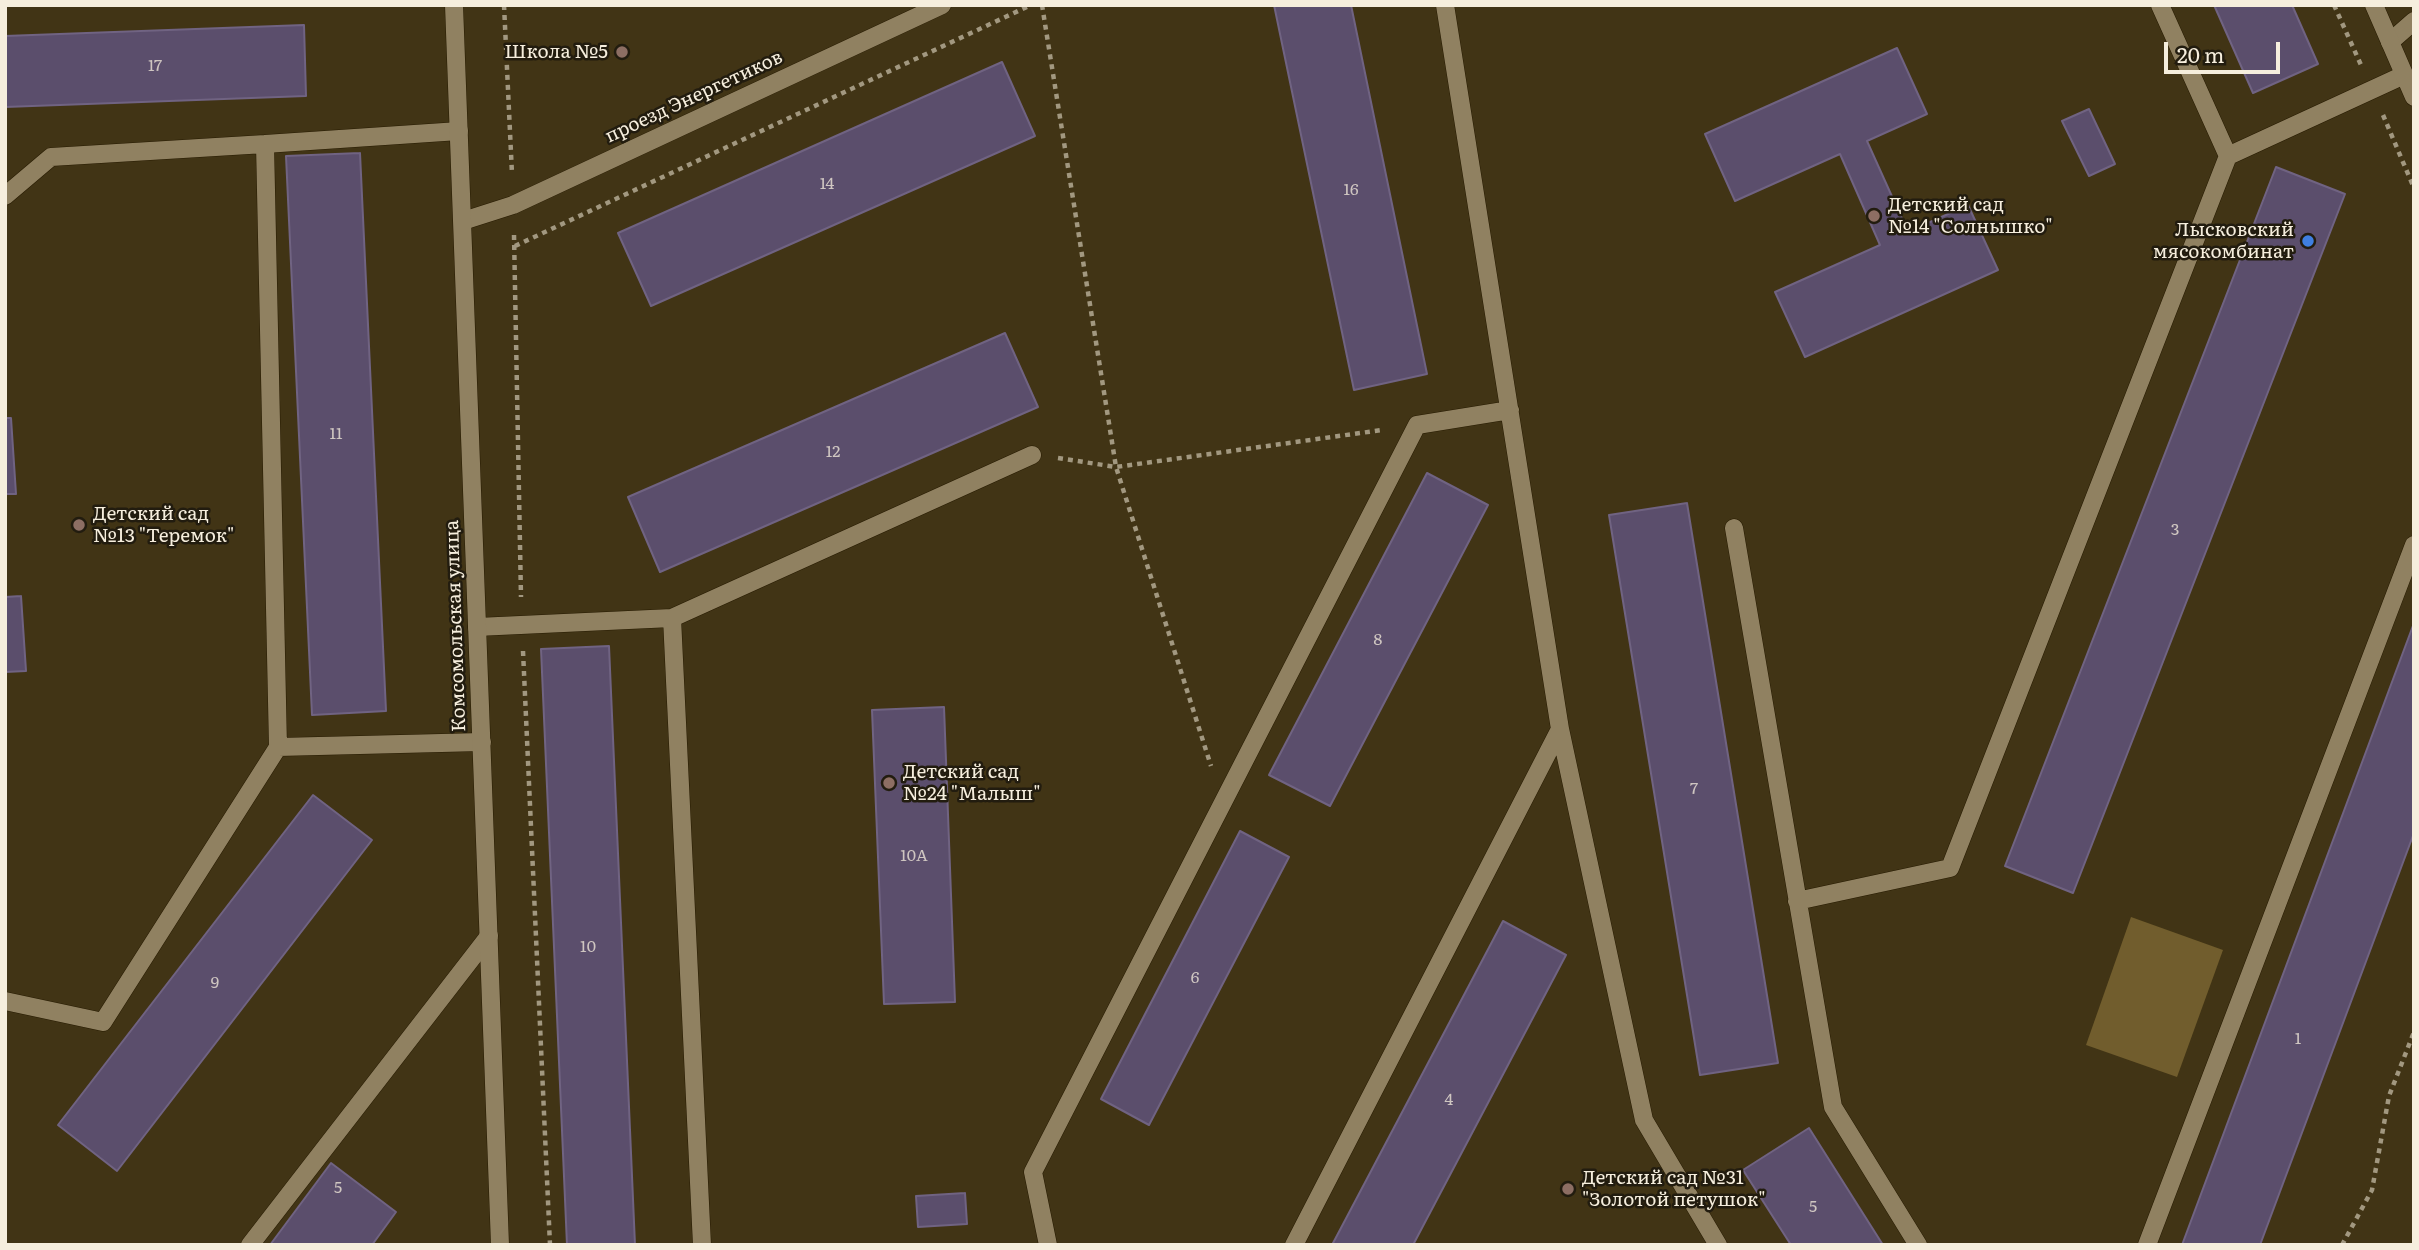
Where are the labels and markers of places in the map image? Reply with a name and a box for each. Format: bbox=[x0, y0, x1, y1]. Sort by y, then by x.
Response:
place label: Школа №5 bbox=[504, 41, 608, 63]
marker: Школа №5 bbox=[614, 44, 630, 60]
place label: Детский сад №14 "Солнышко" bbox=[1888, 194, 2053, 238]
marker: Детский сад №14 "Солнышко" bbox=[1866, 208, 1882, 224]
place label: Лысковский мясокомбинат bbox=[2153, 219, 2294, 263]
marker: Лысковский мясокомбинат bbox=[2300, 233, 2316, 249]
place label: Детский сад №13 "Теремок" bbox=[93, 503, 234, 547]
marker: Детский сад №13 "Теремок" bbox=[71, 517, 87, 533]
place label: Детский сад №24 "Малыш" bbox=[903, 761, 1041, 805]
marker: Детский сад №24 "Малыш" bbox=[881, 775, 897, 791]
place label: Детский сад №31 "Золотой петушок" bbox=[1582, 1167, 1766, 1211]
marker: Детский сад №31 "Золотой петушок" bbox=[1560, 1181, 1576, 1197]

